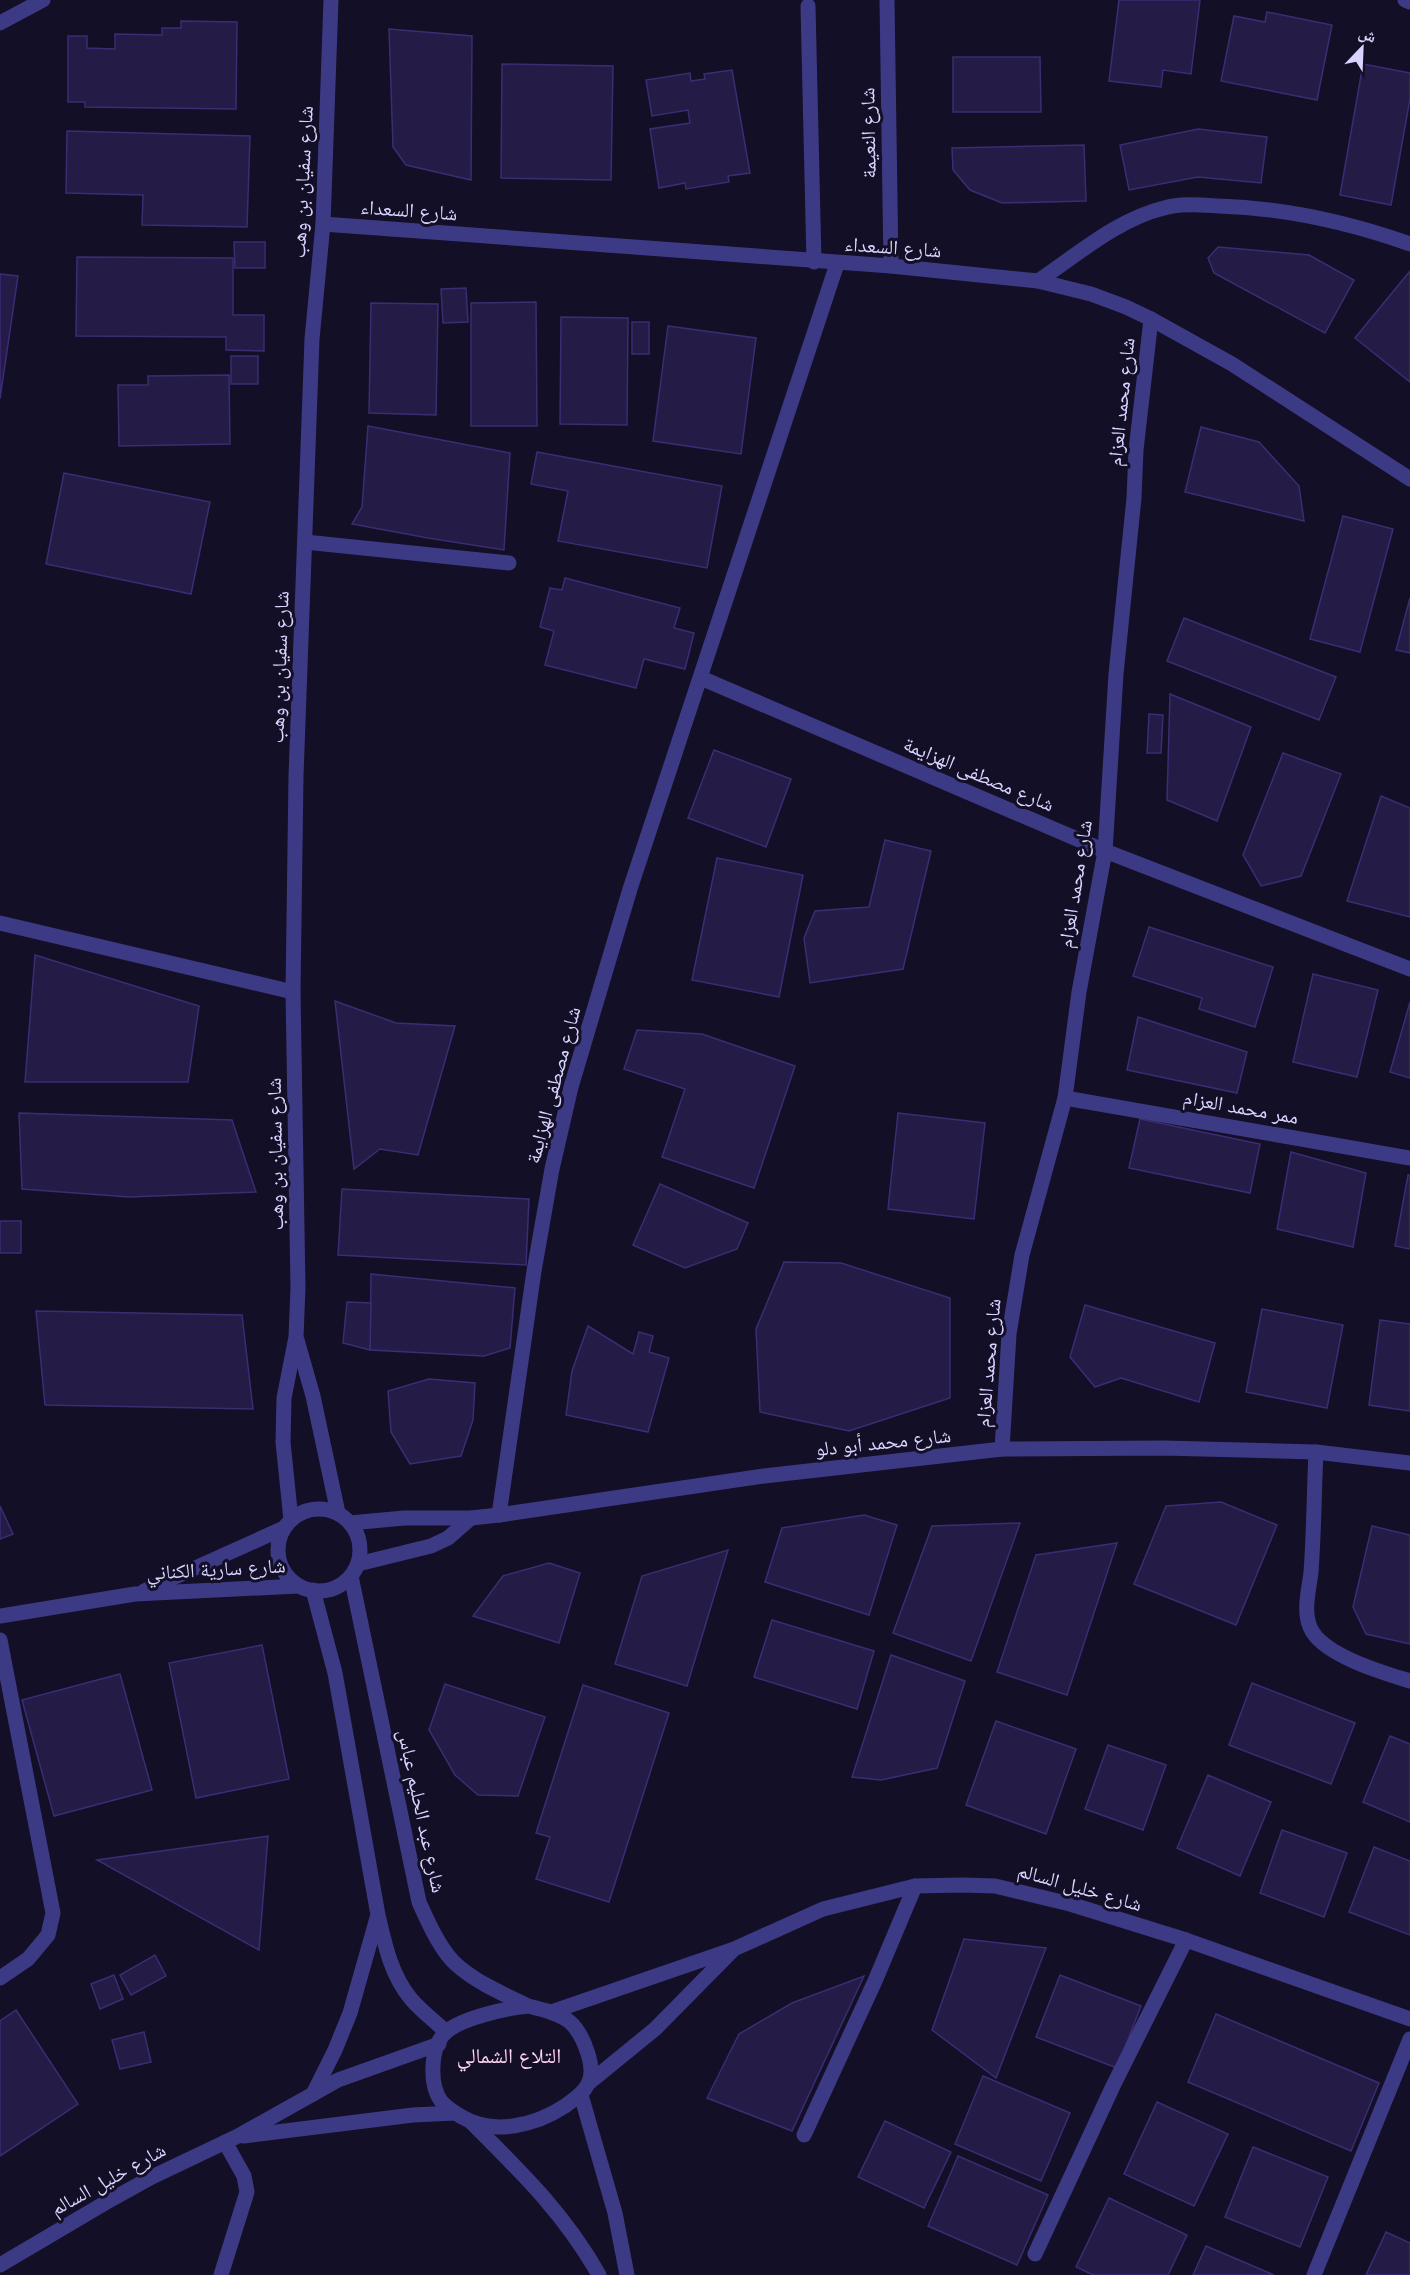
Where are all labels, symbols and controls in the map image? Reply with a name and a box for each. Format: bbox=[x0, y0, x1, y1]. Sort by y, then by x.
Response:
north arrow bbox=[1332, 18, 1392, 78]
text: ش bbox=[1356, 24, 1379, 47]
street label: شارع النعيمة bbox=[856, 87, 882, 179]
street label: شارع سفيان بن وهب bbox=[287, 105, 319, 259]
street label: شارع السعداء bbox=[360, 196, 458, 226]
street label: شارع السعداء bbox=[844, 233, 942, 263]
street label: شارع محمد العزام bbox=[1103, 337, 1142, 468]
street label: شارع سفيان بن وهب bbox=[265, 590, 295, 744]
street label: شارع مصطفى الهزايمة bbox=[900, 732, 1058, 818]
street label: شارع محمد العزام bbox=[1054, 818, 1099, 950]
street label: شارع مصطفى الهزايمة bbox=[521, 1004, 586, 1166]
street label: شارع سفيان بن وهب bbox=[263, 1077, 289, 1231]
street label: ممر محمد العزام bbox=[1181, 1086, 1300, 1131]
street label: شارع محمد العزام bbox=[971, 1298, 1008, 1429]
street label: شارع محمد أبو دلو bbox=[814, 1423, 952, 1462]
street label: شارع سارية الكناني bbox=[146, 1554, 286, 1589]
street label: شارع عبد الحليم عباس bbox=[391, 1727, 450, 1895]
street label: شارع خليل السالم bbox=[1015, 1859, 1145, 1918]
district label: التلاع الشمالي bbox=[457, 2044, 561, 2072]
street label: شارع خليل السالم bbox=[47, 2138, 171, 2222]

